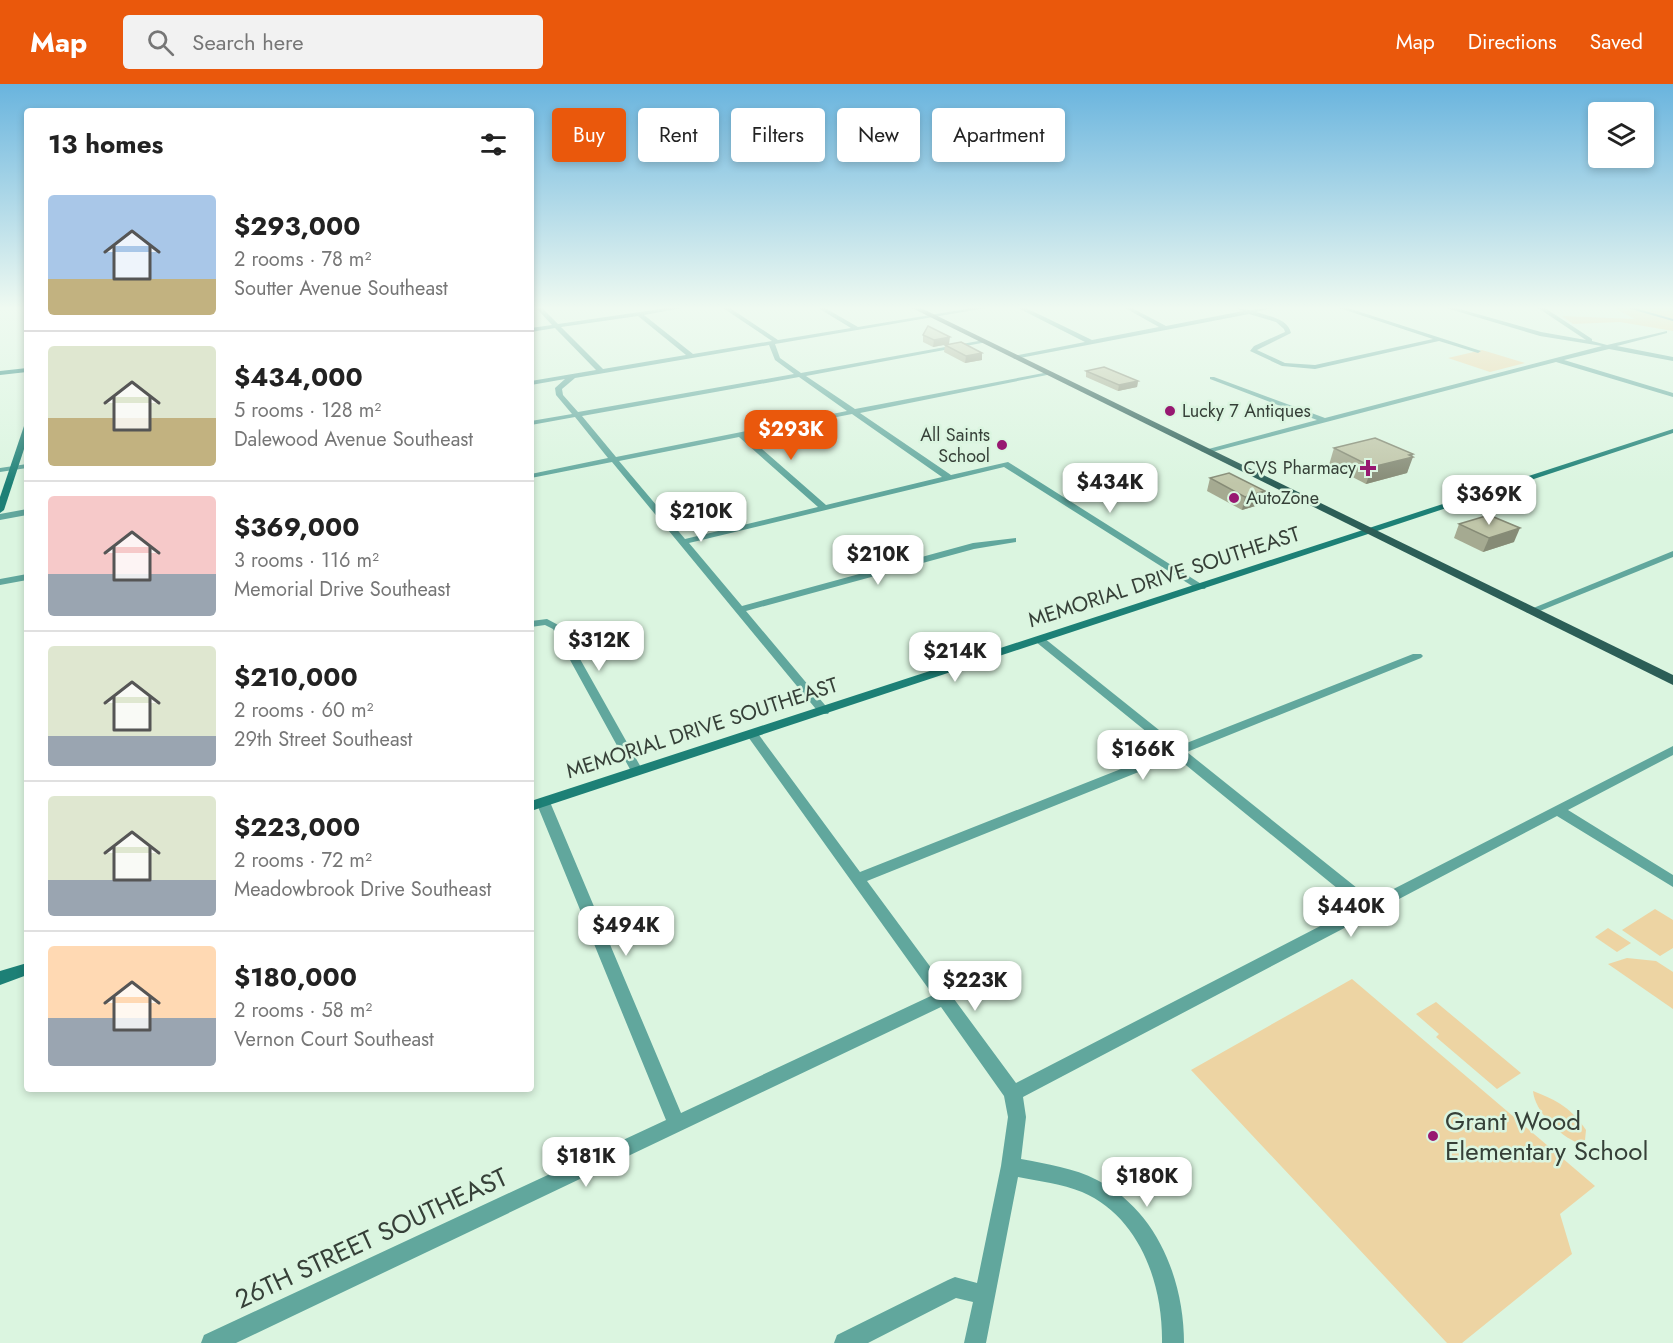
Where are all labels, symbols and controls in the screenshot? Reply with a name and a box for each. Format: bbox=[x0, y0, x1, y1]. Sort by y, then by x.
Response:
search box bbox=[123, 15, 543, 69]
text: Map bbox=[30, 22, 87, 63]
icon: search bbox=[144, 26, 177, 59]
text: Search here bbox=[192, 26, 304, 58]
text: Map bbox=[1396, 27, 1435, 57]
text: Directions bbox=[1468, 27, 1557, 57]
text: Saved bbox=[1590, 27, 1643, 57]
map controls bbox=[1588, 102, 1654, 168]
button: layers bbox=[1588, 102, 1654, 168]
chip: Buy bbox=[552, 108, 626, 162]
chip: Rent bbox=[638, 108, 719, 162]
chip: Filters bbox=[731, 108, 825, 162]
chip: New bbox=[837, 108, 920, 162]
chip: Apartment bbox=[932, 108, 1065, 162]
text: 13 homes bbox=[48, 125, 163, 163]
icon: filters bbox=[477, 128, 510, 161]
text: $293,000 bbox=[234, 207, 360, 245]
icon: home bbox=[96, 219, 168, 291]
text: 2 rooms · 78 m² bbox=[234, 245, 371, 274]
text: Soutter Avenue Southeast bbox=[234, 274, 448, 303]
text: $434,000 bbox=[234, 358, 363, 396]
icon: home bbox=[96, 370, 168, 442]
text: 5 rooms · 128 m² bbox=[234, 396, 381, 425]
place label: Lucky 7 Antiques bbox=[1182, 398, 1311, 424]
marker: Lucky 7 Antiques bbox=[1163, 404, 1177, 418]
pin: $293K bbox=[749, 410, 833, 461]
text: $293K bbox=[758, 415, 824, 444]
place label: All Saints School bbox=[920, 422, 990, 469]
text: Dalewood Avenue Southeast bbox=[234, 425, 473, 454]
marker: All Saints School bbox=[995, 438, 1009, 452]
place label: CVS Pharmacy bbox=[1243, 455, 1356, 481]
marker: CVS Pharmacy bbox=[1361, 461, 1375, 475]
pin: $434K bbox=[1068, 463, 1152, 514]
text: $434K bbox=[1077, 468, 1143, 497]
pin: $369K bbox=[1447, 475, 1531, 526]
text: $369K bbox=[1456, 480, 1522, 509]
place label: AutoZone bbox=[1246, 485, 1319, 511]
marker: AutoZone bbox=[1227, 491, 1241, 505]
pin: $210K bbox=[659, 492, 743, 543]
text: $210K bbox=[670, 497, 732, 526]
text: $369,000 bbox=[234, 508, 359, 546]
street label: MEMORIAL DRIVE SOUTHEAST bbox=[1024, 519, 1304, 635]
icon: home bbox=[96, 520, 168, 592]
pin: $210K bbox=[836, 535, 920, 586]
text: $210K bbox=[847, 540, 909, 569]
text: 3 rooms · 116 m² bbox=[234, 546, 379, 575]
text: Memorial Drive Southeast bbox=[234, 575, 450, 604]
pin: $312K bbox=[557, 621, 641, 672]
text: $312K bbox=[568, 626, 630, 655]
pin: $214K bbox=[913, 632, 997, 683]
text: $214K bbox=[923, 637, 987, 666]
text: $210,000 bbox=[234, 658, 358, 696]
icon: home bbox=[96, 670, 168, 742]
street label: MEMORIAL DRIVE SOUTHEAST bbox=[562, 670, 842, 786]
text: 2 rooms · 60 m² bbox=[234, 696, 373, 725]
text: 29th Street Southeast bbox=[234, 725, 412, 754]
pin: $166K bbox=[1101, 730, 1185, 781]
text: $166K bbox=[1111, 735, 1175, 764]
text: $223,000 bbox=[234, 808, 360, 846]
icon: home bbox=[96, 820, 168, 892]
text: 2 rooms · 72 m² bbox=[234, 846, 372, 875]
text: Meadowbrook Drive Southeast bbox=[234, 875, 491, 904]
pin: $440K bbox=[1309, 887, 1393, 938]
text: $440K bbox=[1317, 892, 1385, 921]
pin: $494K bbox=[584, 906, 668, 957]
text: $494K bbox=[592, 911, 660, 940]
text: $180,000 bbox=[234, 958, 357, 996]
pin: $223K bbox=[933, 961, 1017, 1012]
text: $223K bbox=[942, 966, 1008, 995]
icon: home bbox=[96, 970, 168, 1042]
text: 2 rooms · 58 m² bbox=[234, 996, 372, 1025]
text: Vernon Court Southeast bbox=[234, 1025, 434, 1054]
place label: Grant Wood Elementary School bbox=[1445, 1102, 1648, 1170]
marker: Grant Wood Elementary School bbox=[1426, 1129, 1440, 1143]
pin: $181K bbox=[544, 1137, 628, 1188]
text: $181K bbox=[556, 1142, 616, 1171]
pin: $180K bbox=[1105, 1157, 1189, 1208]
street label: 26TH STREET SOUTHEAST bbox=[228, 1158, 514, 1318]
text: $180K bbox=[1116, 1162, 1178, 1191]

